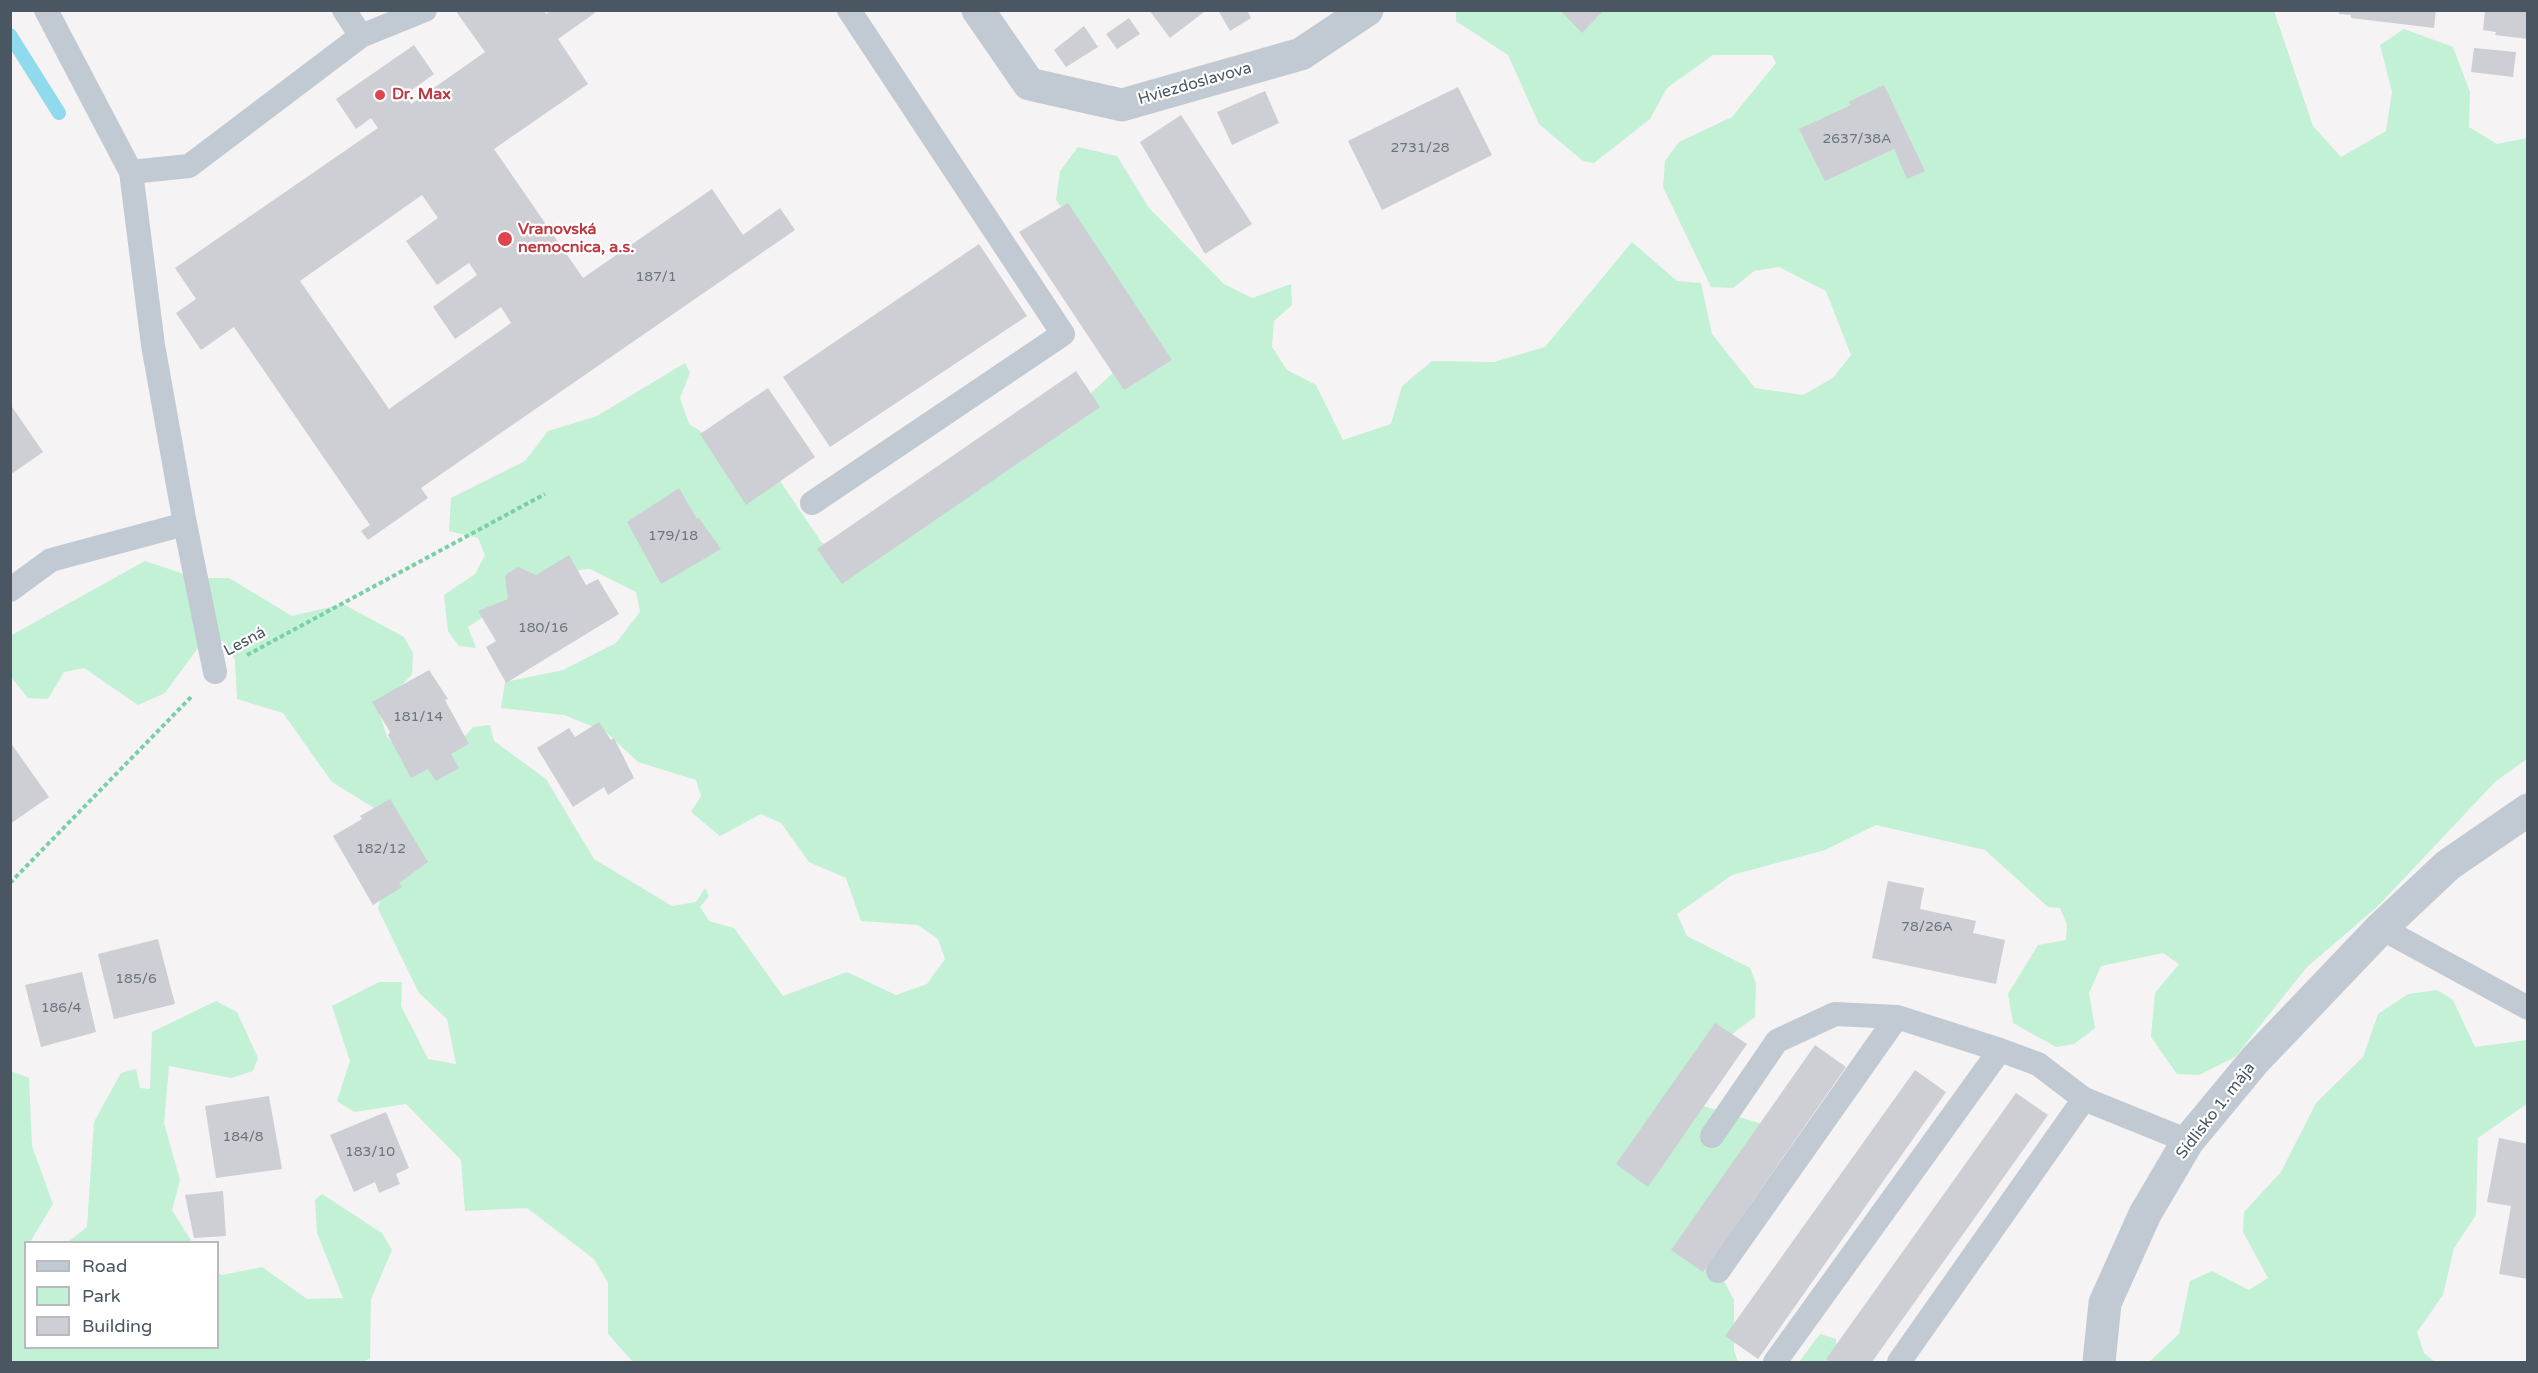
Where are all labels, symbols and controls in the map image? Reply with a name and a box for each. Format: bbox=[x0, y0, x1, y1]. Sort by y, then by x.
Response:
street label: Hviezdoslavova bbox=[1136, 59, 1254, 109]
place label: Dr. Max bbox=[392, 85, 451, 105]
marker: Dr. Max bbox=[373, 88, 387, 102]
house number: 2637/38A bbox=[1823, 131, 1891, 147]
house number: 2731/28 bbox=[1391, 140, 1449, 156]
place label: Vranovská nemocnica, a.s. bbox=[518, 220, 634, 258]
marker: Vranovská nemocnica, a.s. bbox=[496, 230, 514, 248]
house number: 187/1 bbox=[636, 269, 676, 285]
house number: 179/18 bbox=[648, 528, 698, 544]
house number: 180/16 bbox=[518, 620, 568, 636]
street label: Lesná bbox=[221, 623, 269, 661]
house number: 181/14 bbox=[393, 709, 443, 725]
house number: 182/12 bbox=[356, 841, 406, 857]
house number: 78/26A bbox=[1901, 919, 1953, 935]
house number: 185/6 bbox=[115, 971, 157, 987]
house number: 186/4 bbox=[41, 1000, 81, 1016]
street label: Sídlisko 1. mája bbox=[2172, 1059, 2260, 1163]
house number: 184/8 bbox=[222, 1129, 264, 1145]
house number: 183/10 bbox=[345, 1144, 395, 1160]
legend bbox=[24, 1241, 219, 1349]
text: Road bbox=[82, 1255, 127, 1277]
text: Park bbox=[82, 1285, 120, 1307]
text: Building bbox=[82, 1315, 152, 1337]

